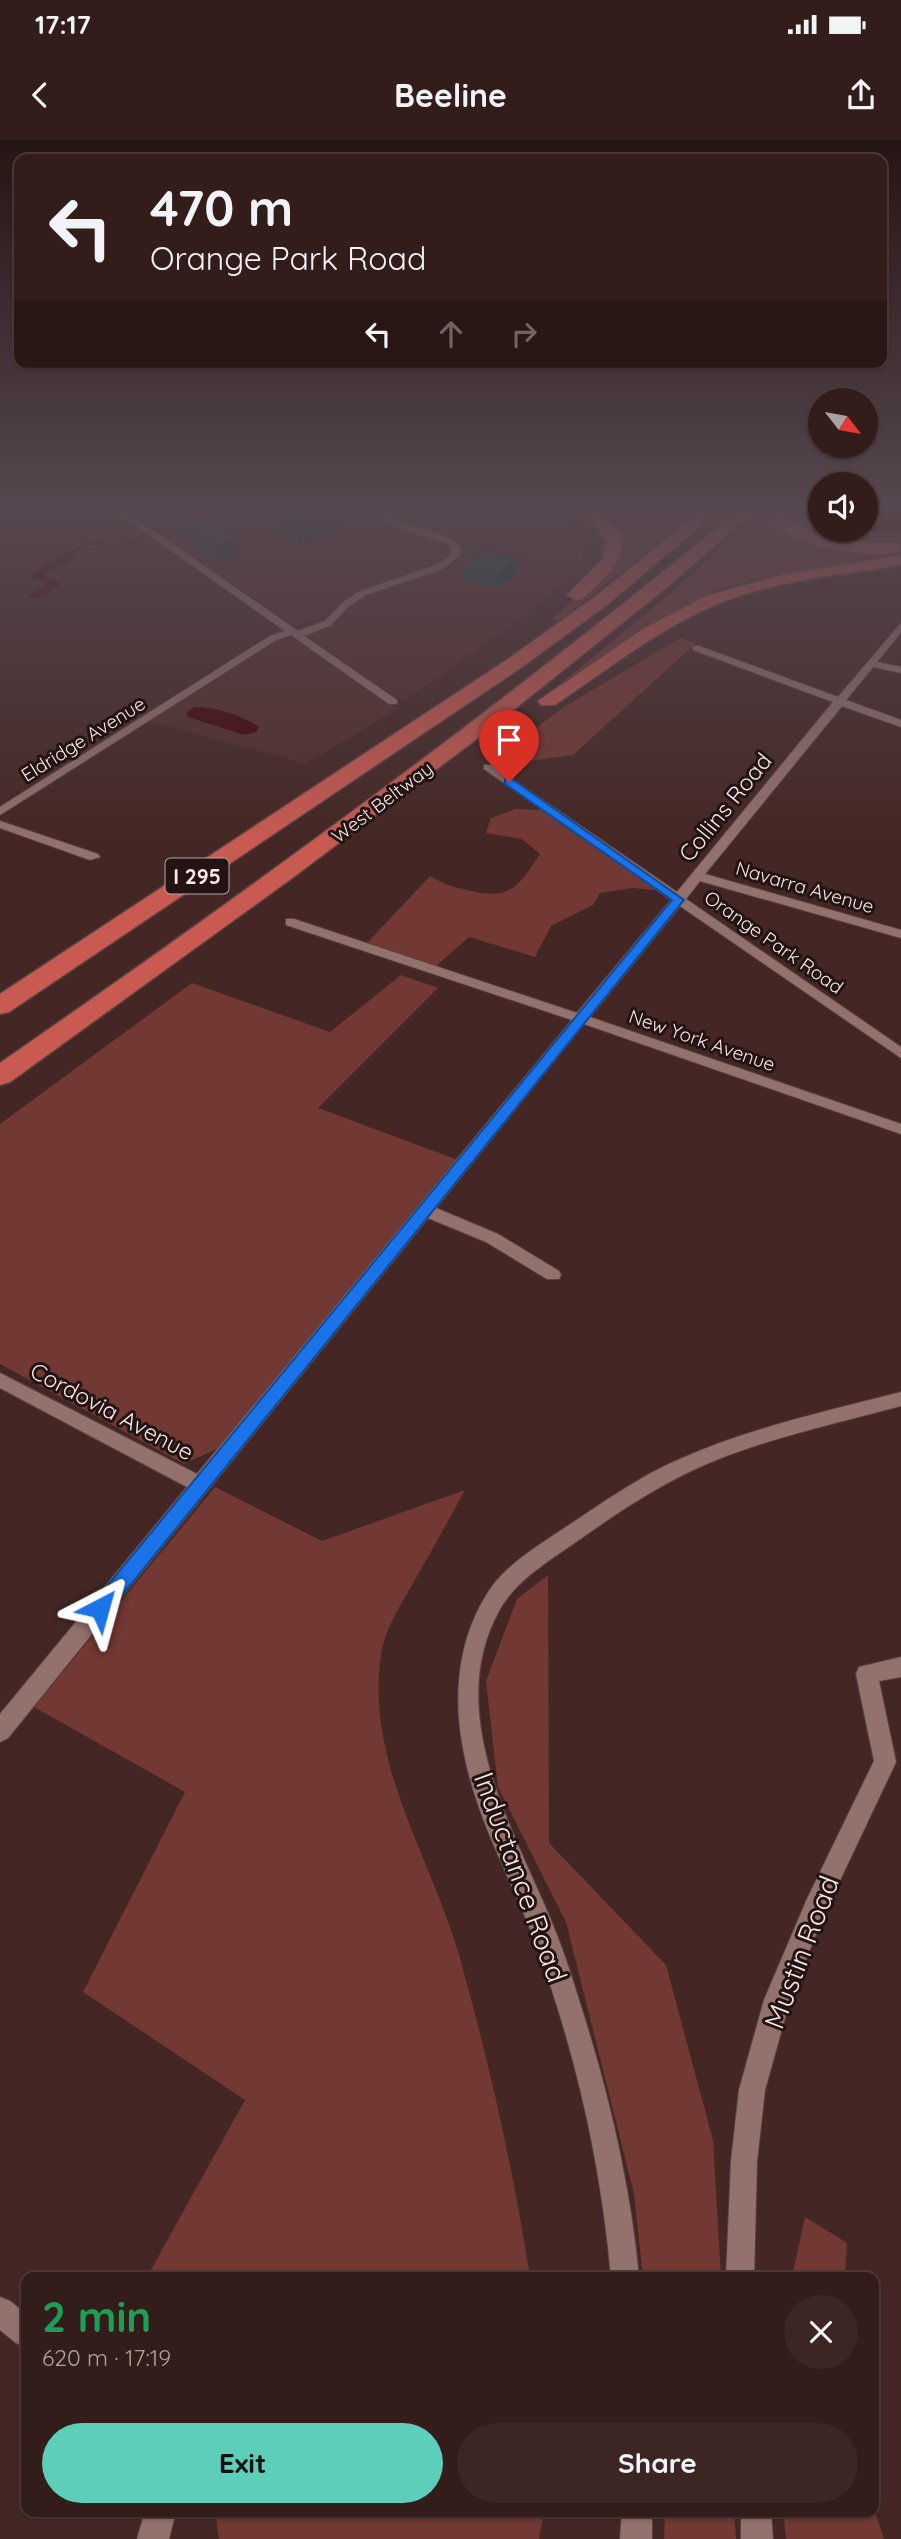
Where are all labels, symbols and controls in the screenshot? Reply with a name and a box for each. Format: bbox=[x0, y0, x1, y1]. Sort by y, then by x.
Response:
text: 17:17 bbox=[35, 8, 91, 41]
text: Beeline bbox=[394, 75, 507, 115]
icon: back bbox=[21, 76, 59, 114]
icon: share bbox=[842, 76, 880, 114]
text: 470 m bbox=[150, 177, 293, 238]
icon: left bbox=[35, 182, 126, 273]
text: Orange Park Road bbox=[150, 238, 426, 278]
icon: left bbox=[359, 315, 397, 353]
icon: ahead bbox=[432, 315, 470, 353]
icon: right bbox=[505, 315, 543, 353]
north arrow bbox=[808, 388, 878, 458]
map controls bbox=[808, 388, 878, 542]
button: sound bbox=[808, 472, 878, 542]
street label: Eldridge Avenue bbox=[17, 691, 149, 787]
pin bbox=[479, 710, 539, 782]
icon: arrive bbox=[490, 721, 528, 759]
street label: Collins Road bbox=[672, 747, 778, 867]
street label: West Beltway bbox=[327, 756, 437, 848]
street label: Navarra Avenue bbox=[733, 856, 877, 918]
road number: I 295 bbox=[166, 858, 228, 894]
street label: Orange Park Road bbox=[700, 885, 848, 999]
street label: New York Avenue bbox=[626, 1004, 778, 1076]
street label: Cordovia Avenue bbox=[25, 1356, 199, 1466]
position arrow bbox=[63, 1571, 137, 1645]
street label: Inductance Road bbox=[467, 1767, 575, 1987]
street label: Mustin Road bbox=[756, 1871, 846, 2033]
text: 2 min bbox=[42, 2290, 151, 2343]
button: close bbox=[784, 2295, 858, 2369]
text: 620 m · 17:19 bbox=[42, 2343, 171, 2372]
button: Exit bbox=[42, 2423, 443, 2503]
button: Share bbox=[457, 2423, 858, 2503]

